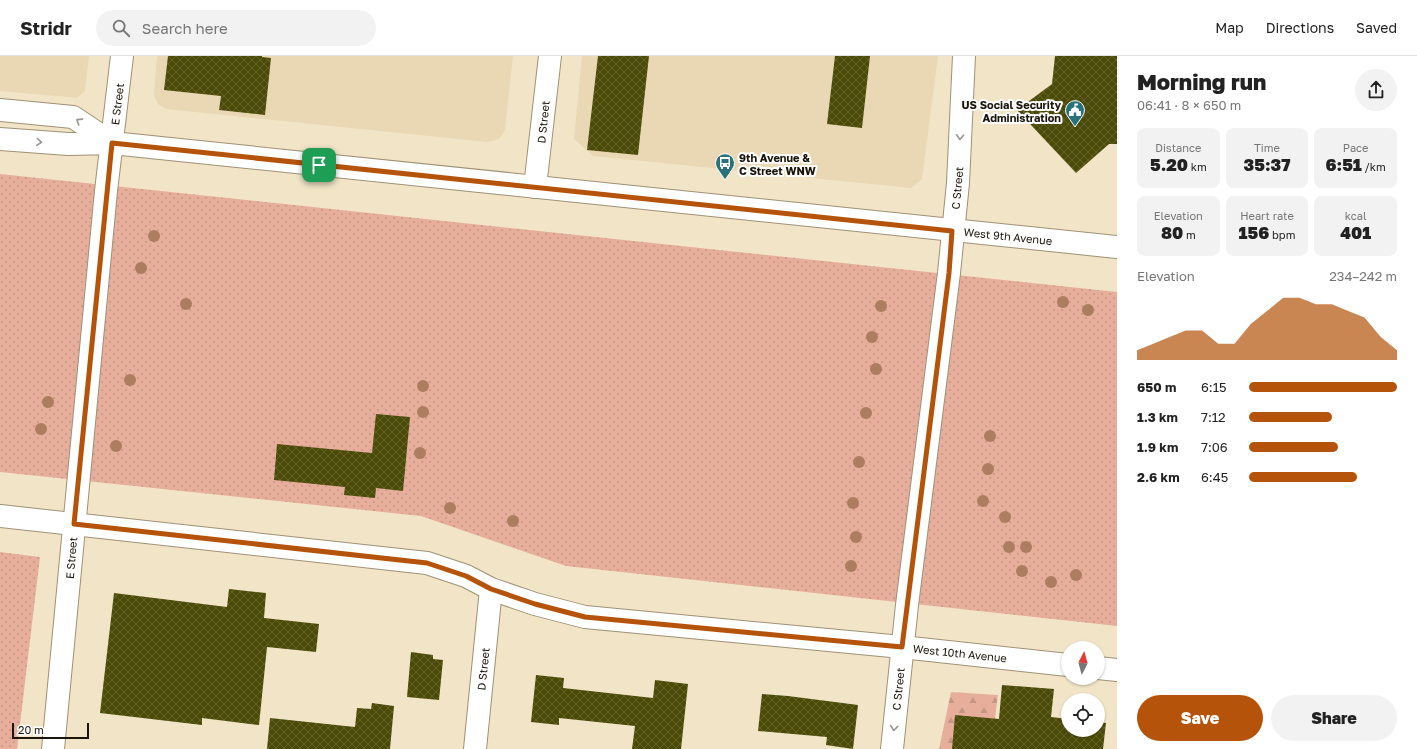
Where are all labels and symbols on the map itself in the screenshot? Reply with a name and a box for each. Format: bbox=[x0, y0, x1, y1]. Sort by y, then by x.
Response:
street label: E Street bbox=[108, 82, 126, 126]
place label: US Social Security Administration bbox=[962, 98, 1061, 124]
public building icon: US Social Security Administration bbox=[1064, 99, 1086, 127]
street label: D Street bbox=[534, 100, 552, 144]
one-way arrow bbox=[77, 119, 84, 126]
one-way arrow bbox=[956, 134, 965, 140]
one-way arrow bbox=[36, 137, 42, 146]
pin bbox=[302, 148, 336, 182]
place label: 9th Avenue & C Street WNW bbox=[739, 151, 816, 177]
bus stop icon: 9th Avenue & C Street WNW bbox=[714, 152, 736, 180]
street label: C Street bbox=[949, 166, 965, 210]
street label: West 9th Avenue bbox=[963, 225, 1053, 247]
street label: E Street bbox=[63, 536, 79, 580]
north arrow bbox=[1061, 641, 1105, 685]
street label: West 10th Avenue bbox=[912, 642, 1008, 664]
street label: D Street bbox=[474, 647, 492, 691]
street label: C Street bbox=[889, 667, 907, 711]
scale bar bbox=[12, 721, 89, 740]
one-way arrow bbox=[890, 725, 899, 731]

